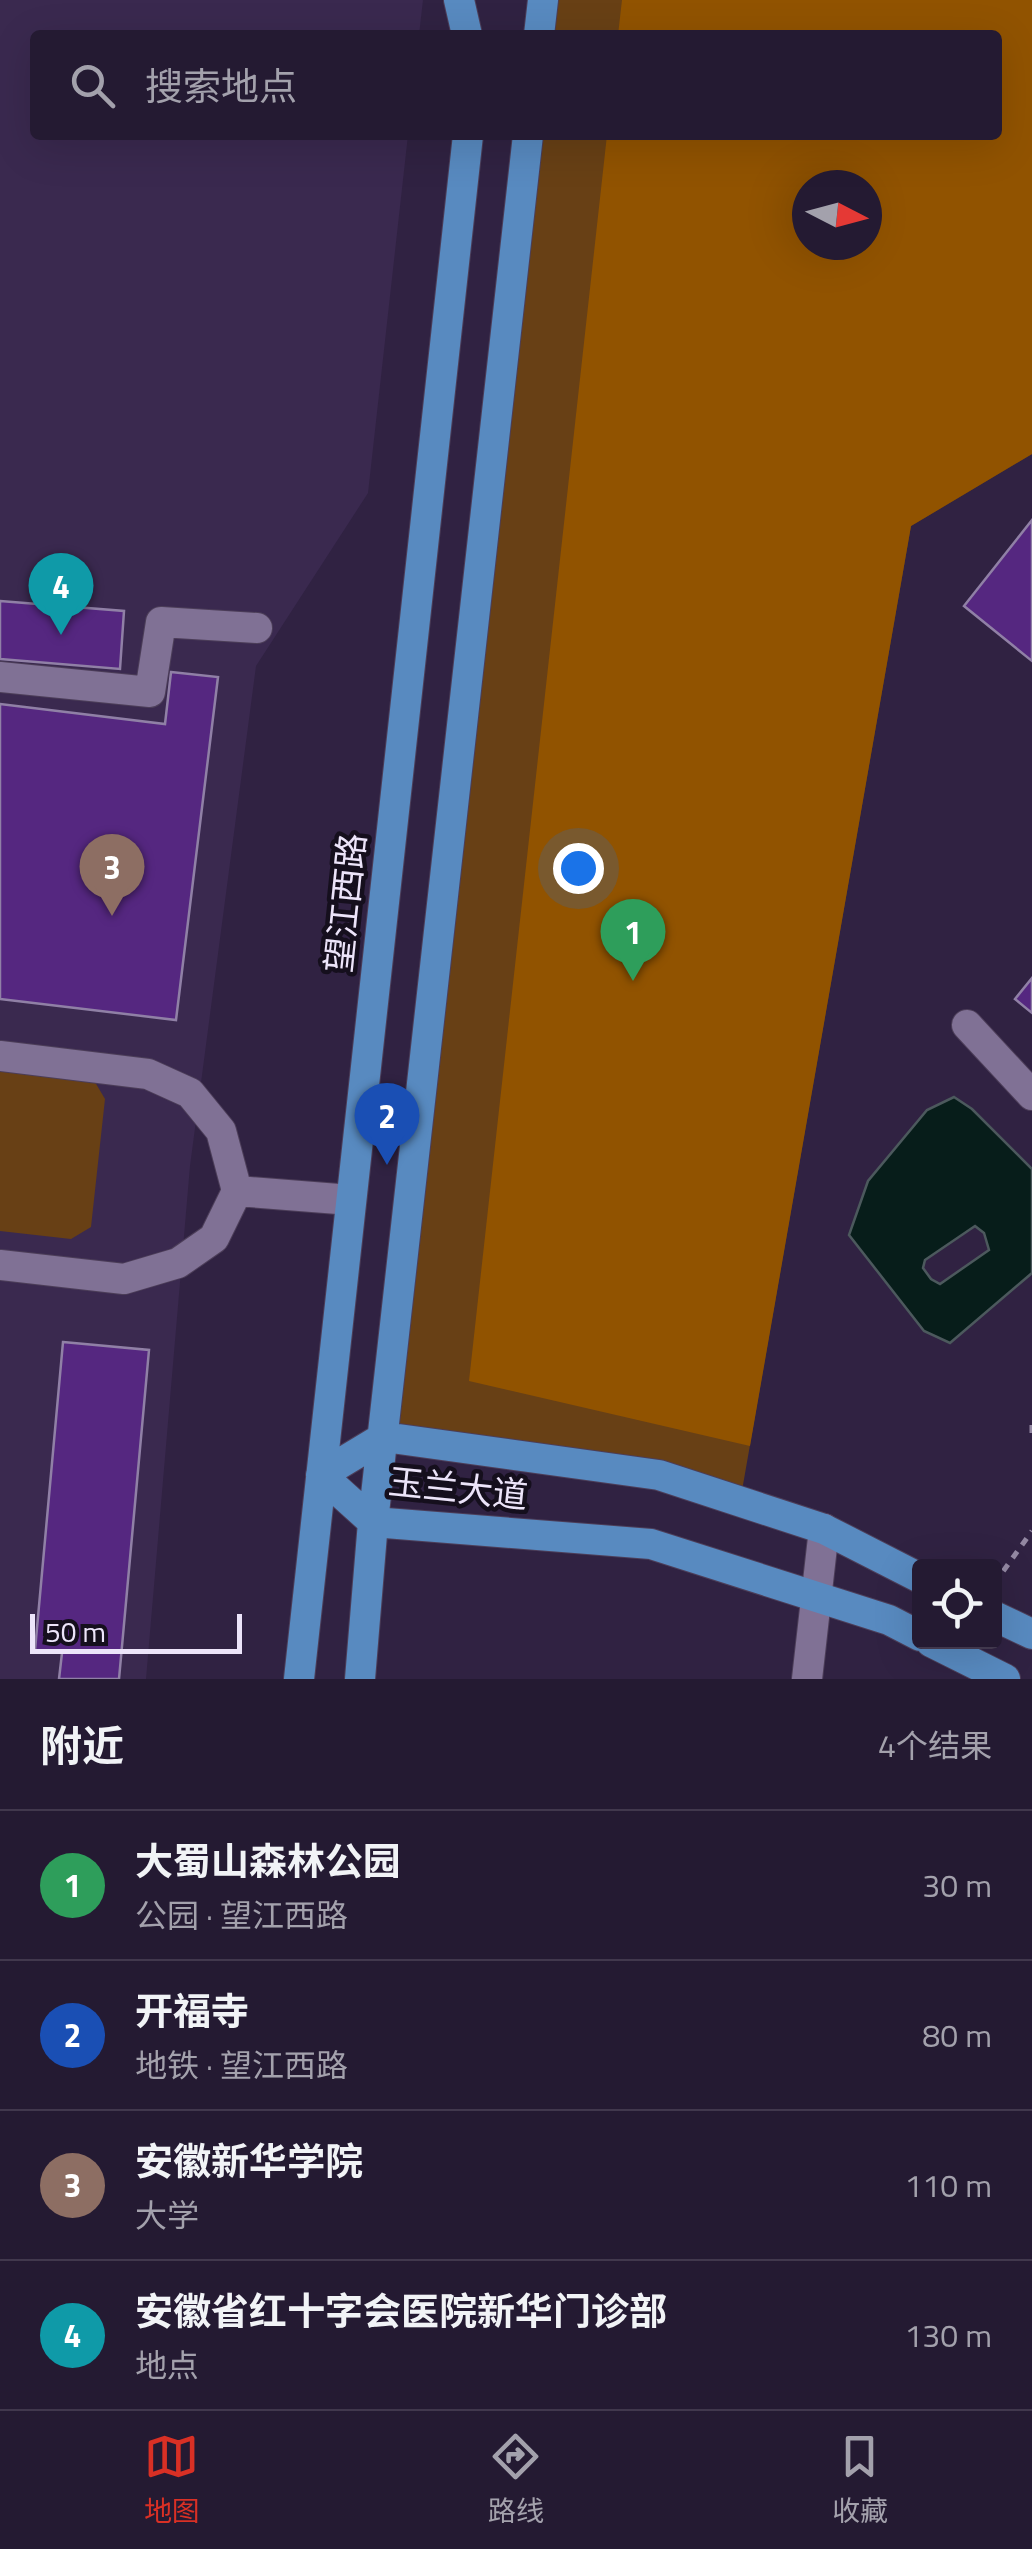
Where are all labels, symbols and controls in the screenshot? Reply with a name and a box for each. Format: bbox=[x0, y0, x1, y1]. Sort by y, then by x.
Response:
search box bbox=[30, 30, 1002, 140]
text: 搜索地点 bbox=[145, 57, 297, 115]
icon: search bbox=[65, 58, 120, 113]
north arrow bbox=[792, 170, 882, 260]
pin: 4 bbox=[28, 552, 94, 635]
street label: 望江西路 bbox=[311, 830, 379, 975]
pin: 3 bbox=[80, 834, 144, 916]
your location bbox=[553, 843, 604, 894]
pin: 1 bbox=[600, 898, 666, 981]
pin: 2 bbox=[354, 1082, 420, 1165]
street label: 玉兰大道 bbox=[386, 1454, 531, 1522]
map controls bbox=[912, 1559, 1002, 1649]
button: locate bbox=[912, 1559, 1002, 1649]
scale bar bbox=[30, 1609, 242, 1654]
text: 50 m bbox=[45, 1610, 106, 1653]
text: 附近 bbox=[40, 1713, 124, 1777]
text: 4个结果 bbox=[878, 1721, 992, 1769]
text: 大蜀山森林公园 bbox=[135, 1832, 401, 1890]
text: 1 bbox=[64, 1861, 81, 1909]
text: 30 m bbox=[922, 1861, 992, 1909]
text: 公园 · 望江西路 bbox=[135, 1891, 348, 1939]
text: 开福寺 bbox=[135, 1982, 249, 2040]
text: 2 bbox=[64, 2011, 81, 2059]
text: 80 m bbox=[922, 2011, 992, 2059]
text: 地铁 · 望江西路 bbox=[135, 2041, 348, 2089]
text: 安徽新华学院 bbox=[135, 2132, 363, 2190]
text: 3 bbox=[64, 2161, 81, 2209]
text: 110 m bbox=[904, 2161, 992, 2209]
text: 大学 bbox=[135, 2191, 199, 2239]
text: 安徽省红十字会医院新华门诊部 bbox=[135, 2282, 667, 2340]
text: 4 bbox=[64, 2311, 81, 2359]
text: 130 m bbox=[904, 2311, 992, 2359]
text: 地点 bbox=[135, 2341, 199, 2389]
tab: 地图 bbox=[144, 2429, 200, 2532]
tab: 路线 bbox=[488, 2429, 544, 2532]
tab: 收藏 bbox=[832, 2429, 888, 2532]

